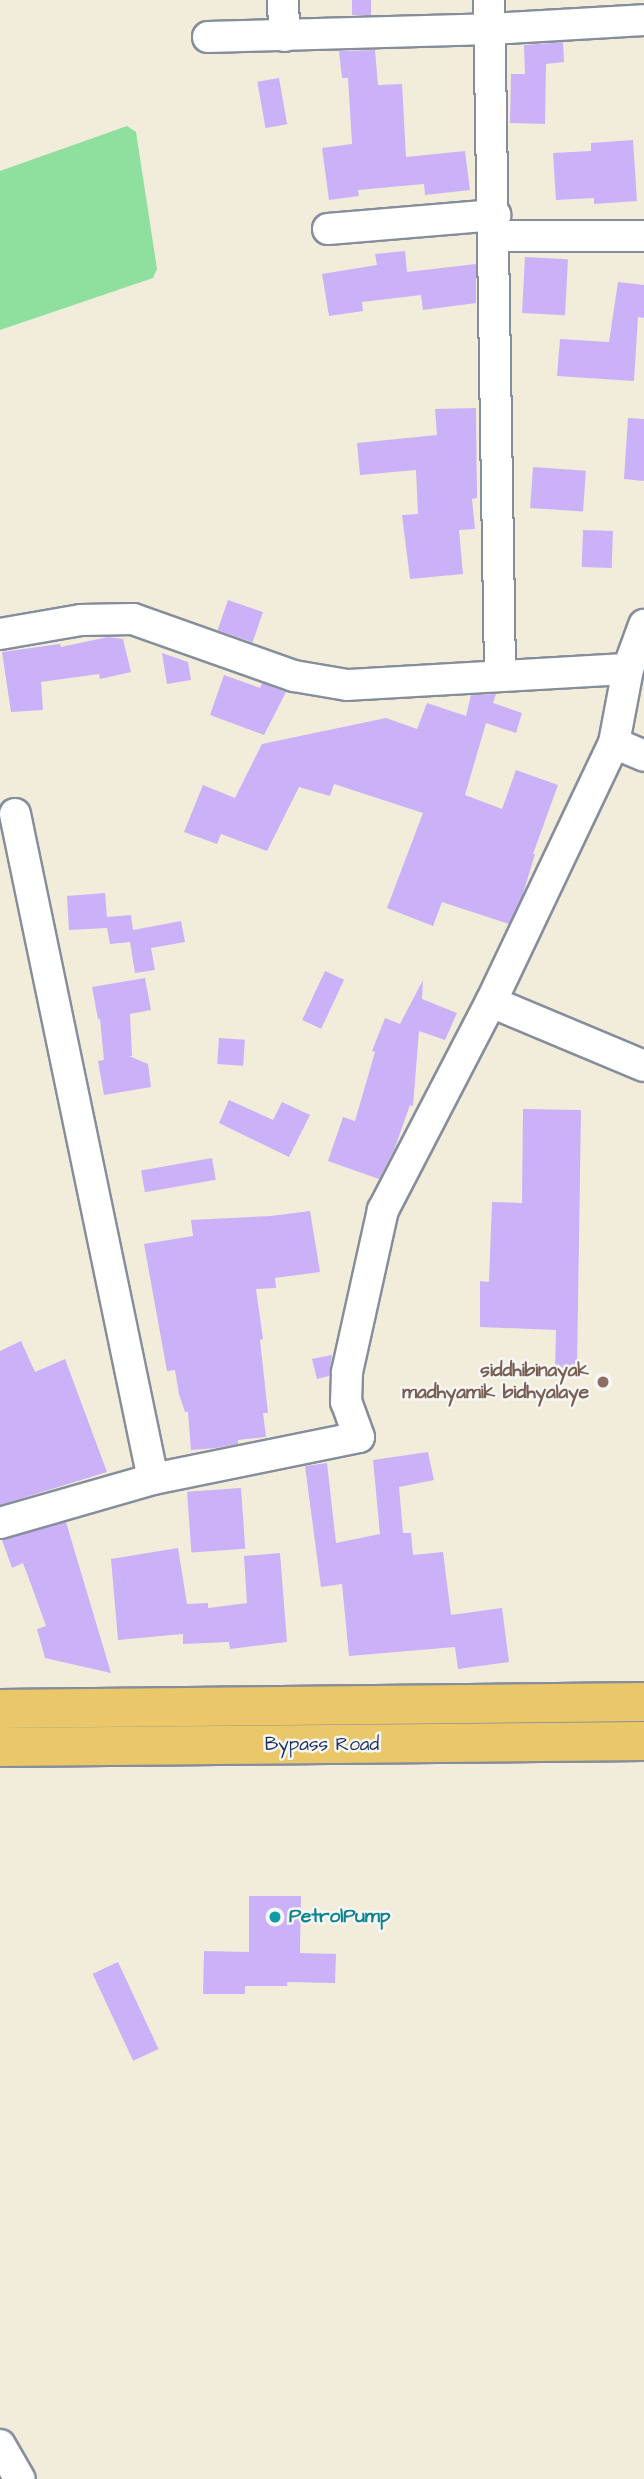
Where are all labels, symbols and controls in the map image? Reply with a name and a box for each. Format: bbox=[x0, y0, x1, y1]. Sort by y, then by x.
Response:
place label: siddhibinayak madhyamik bidhyalaye bbox=[402, 1360, 589, 1404]
marker: siddhibinayak madhyamik bidhyalaye bbox=[595, 1374, 611, 1390]
street label: Bypass Road bbox=[265, 1734, 379, 1756]
place label: PetrolPump bbox=[289, 1906, 390, 1928]
marker: PetrolPump bbox=[267, 1909, 283, 1925]

